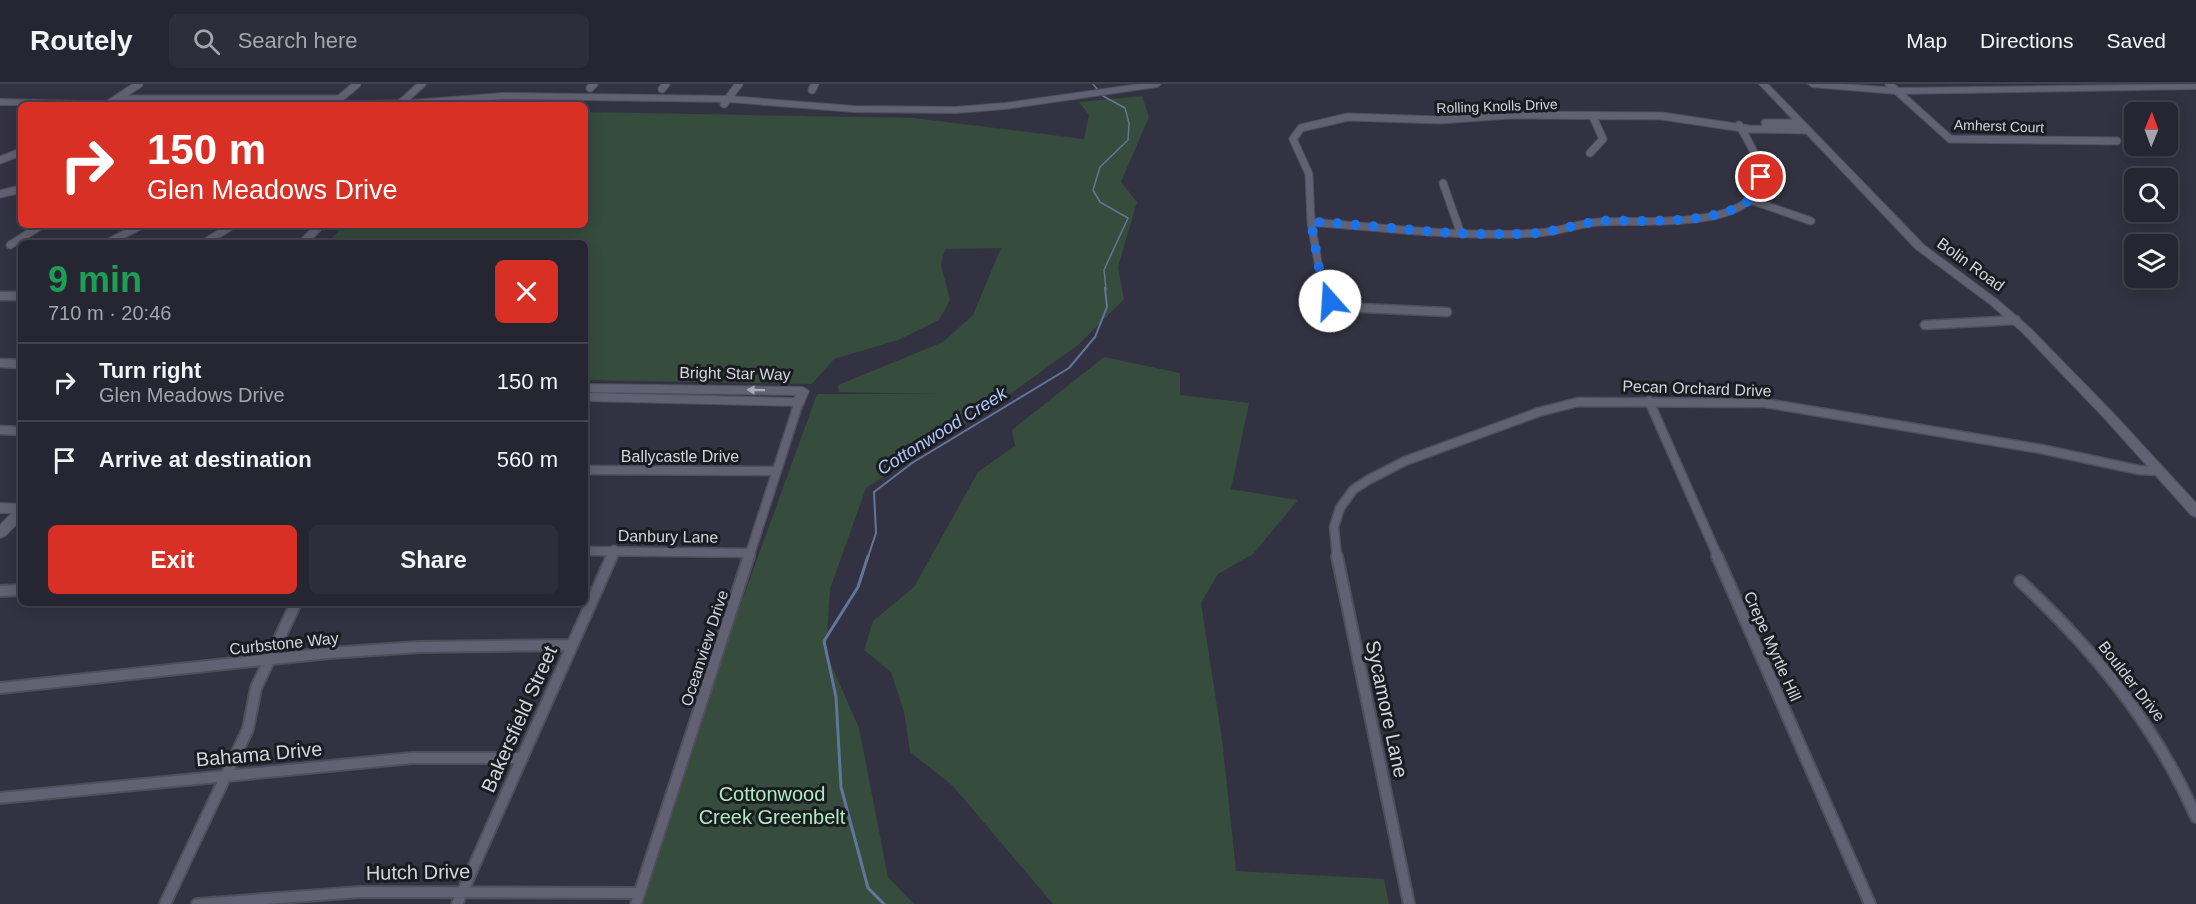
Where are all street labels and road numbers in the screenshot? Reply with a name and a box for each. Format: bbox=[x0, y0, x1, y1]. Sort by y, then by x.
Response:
street label: Rolling Knolls Drive bbox=[1436, 96, 1558, 116]
street label: Amherst Court bbox=[1954, 116, 2044, 136]
street label: Bolin Road bbox=[1934, 235, 2007, 294]
street label: Bright Star Way bbox=[679, 364, 791, 383]
street label: Pecan Orchard Drive bbox=[1622, 377, 1772, 400]
street label: Ballycastle Drive bbox=[621, 448, 739, 465]
street label: Danbury Lane bbox=[618, 527, 718, 546]
street label: Oceanview Drive bbox=[678, 588, 731, 708]
street label: Crepe Myrtle Hill bbox=[1741, 589, 1804, 704]
street label: Curbstone Way bbox=[229, 629, 339, 658]
street label: Sycamore Lane bbox=[1362, 638, 1412, 780]
street label: Boulder Drive bbox=[2095, 638, 2168, 725]
street label: Bakersfield Street bbox=[477, 642, 561, 796]
street label: Bahama Drive bbox=[195, 738, 323, 770]
street label: Hutch Drive bbox=[366, 860, 470, 884]

